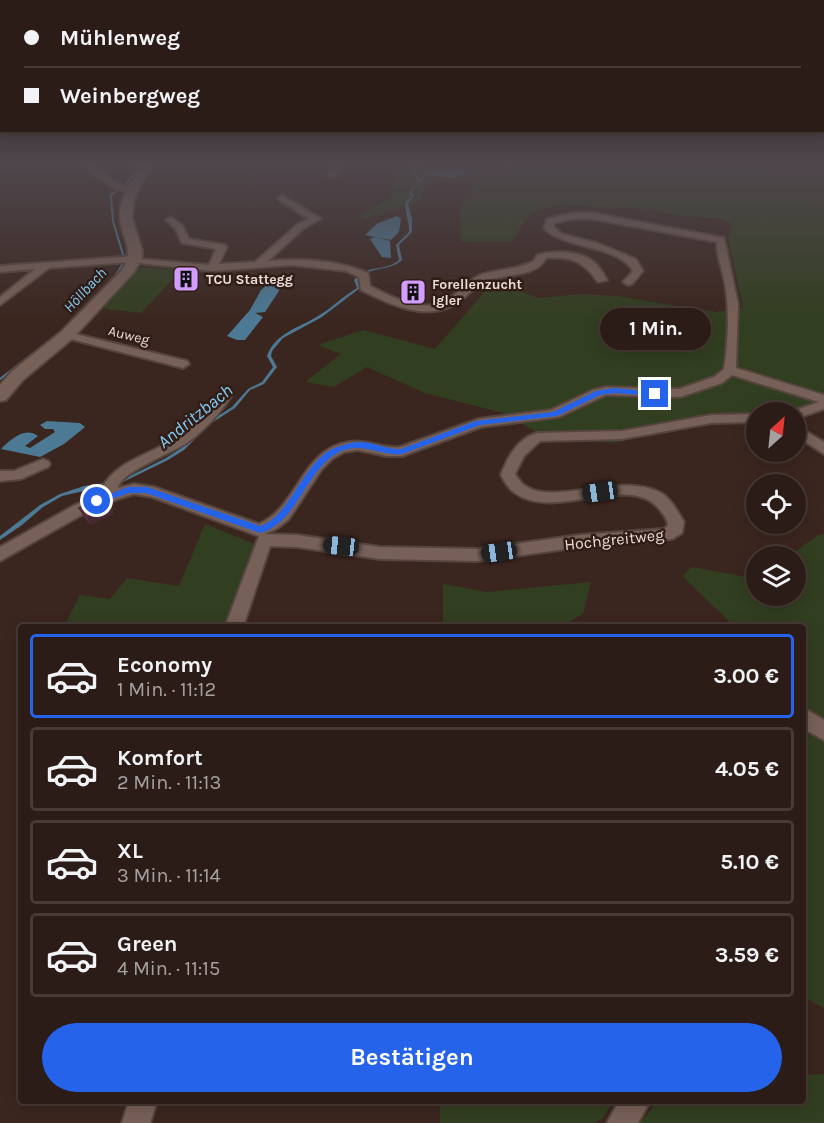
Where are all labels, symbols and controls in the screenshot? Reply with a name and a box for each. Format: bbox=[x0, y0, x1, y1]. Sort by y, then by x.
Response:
text: Mühlenweg bbox=[60, 25, 180, 51]
text: Weinbergweg bbox=[60, 83, 200, 109]
water label: Höllbach bbox=[60, 264, 110, 316]
building icon: TCU Stattegg bbox=[171, 264, 201, 294]
place label: TCU Stattegg bbox=[206, 271, 293, 288]
place label: Forellenzucht Igler bbox=[432, 276, 523, 309]
building icon: Forellenzucht Igler bbox=[398, 277, 428, 307]
callout: 1 Min. bbox=[600, 307, 710, 349]
text: 1 Min. bbox=[629, 317, 682, 340]
street label: Auweg bbox=[107, 322, 151, 349]
water label: Andritzbach bbox=[153, 379, 237, 453]
route end bbox=[641, 380, 668, 407]
north arrow bbox=[746, 402, 806, 462]
map controls bbox=[746, 402, 806, 606]
button: locate bbox=[746, 474, 806, 534]
car bbox=[581, 481, 619, 503]
route start bbox=[83, 487, 110, 514]
street label: Hochgreitweg bbox=[563, 525, 665, 554]
car bbox=[322, 535, 360, 557]
car bbox=[480, 541, 518, 563]
button: layers bbox=[746, 546, 806, 606]
icon: car bbox=[45, 649, 99, 703]
text: Economy bbox=[117, 652, 212, 678]
text: 3.00 € bbox=[713, 663, 779, 689]
text: 1 Min. · 11:12 bbox=[117, 678, 216, 701]
icon: car bbox=[45, 742, 99, 796]
text: Komfort bbox=[117, 745, 203, 771]
text: 4.05 € bbox=[715, 756, 779, 782]
text: 2 Min. · 11:13 bbox=[117, 771, 221, 794]
icon: car bbox=[45, 835, 99, 889]
text: XL bbox=[117, 838, 143, 864]
text: 5.10 € bbox=[720, 849, 779, 875]
text: 3 Min. · 11:14 bbox=[117, 864, 221, 887]
icon: car bbox=[45, 928, 99, 982]
text: Green bbox=[117, 931, 178, 957]
text: 3.59 € bbox=[715, 942, 779, 968]
text: 4 Min. · 11:15 bbox=[117, 957, 220, 980]
button: Bestätigen bbox=[42, 1023, 782, 1092]

